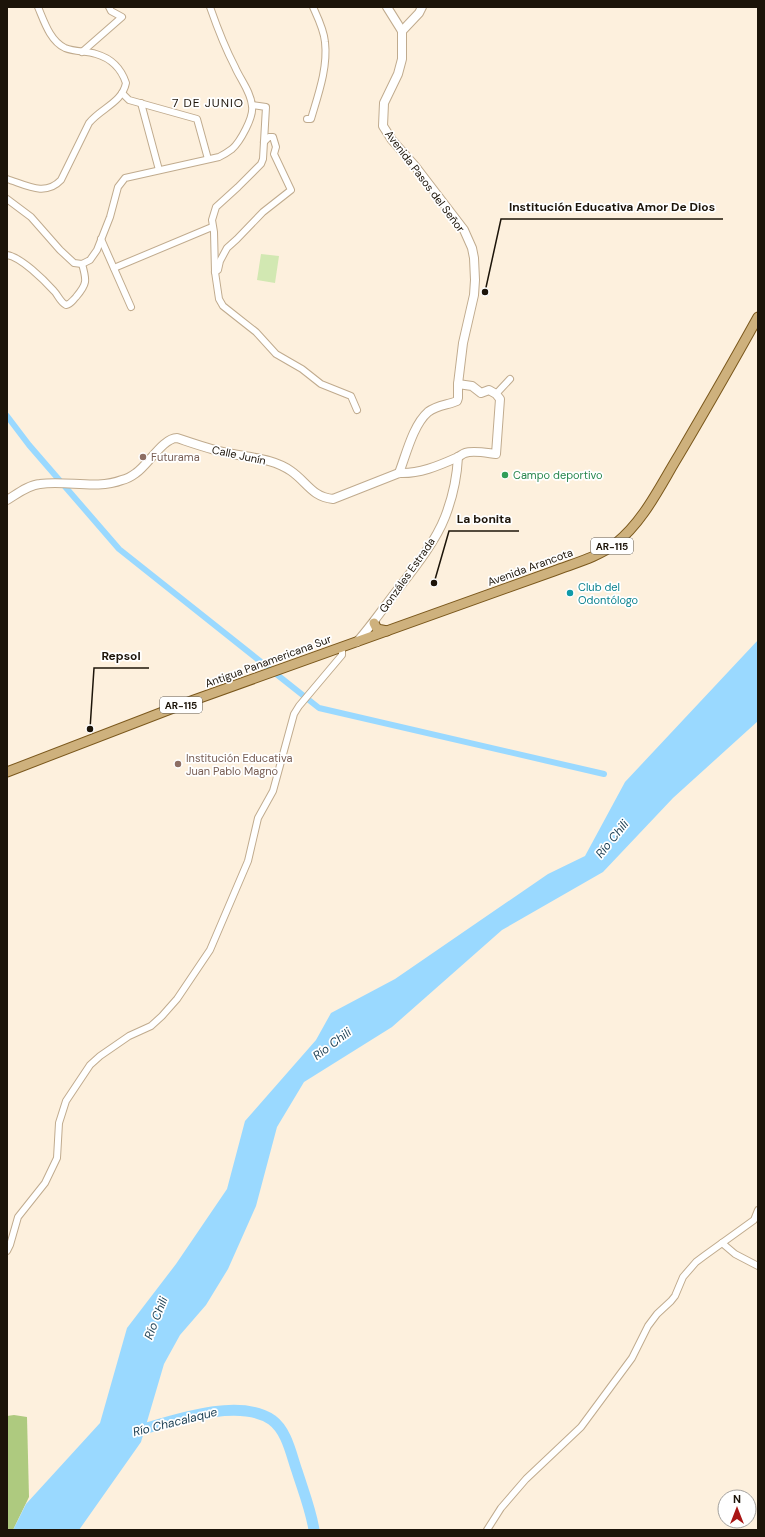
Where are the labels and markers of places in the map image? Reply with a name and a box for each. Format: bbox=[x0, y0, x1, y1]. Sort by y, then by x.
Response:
callout: Institución Educativa Amor De Dios bbox=[501, 195, 723, 219]
place label: Futurama bbox=[151, 450, 200, 464]
marker: Futurama bbox=[138, 452, 148, 462]
place label: Campo deportivo bbox=[513, 468, 603, 482]
marker: Campo deportivo bbox=[500, 470, 510, 480]
callout: La bonita bbox=[449, 507, 519, 531]
place label: Club del Odontólogo bbox=[578, 580, 638, 607]
marker: Club del Odontólogo bbox=[565, 588, 575, 598]
callout: Repsol bbox=[94, 644, 149, 668]
place label: Institución Educativa Juan Pablo Magno bbox=[186, 751, 292, 778]
marker: Institución Educativa Juan Pablo Magno bbox=[173, 759, 183, 769]

